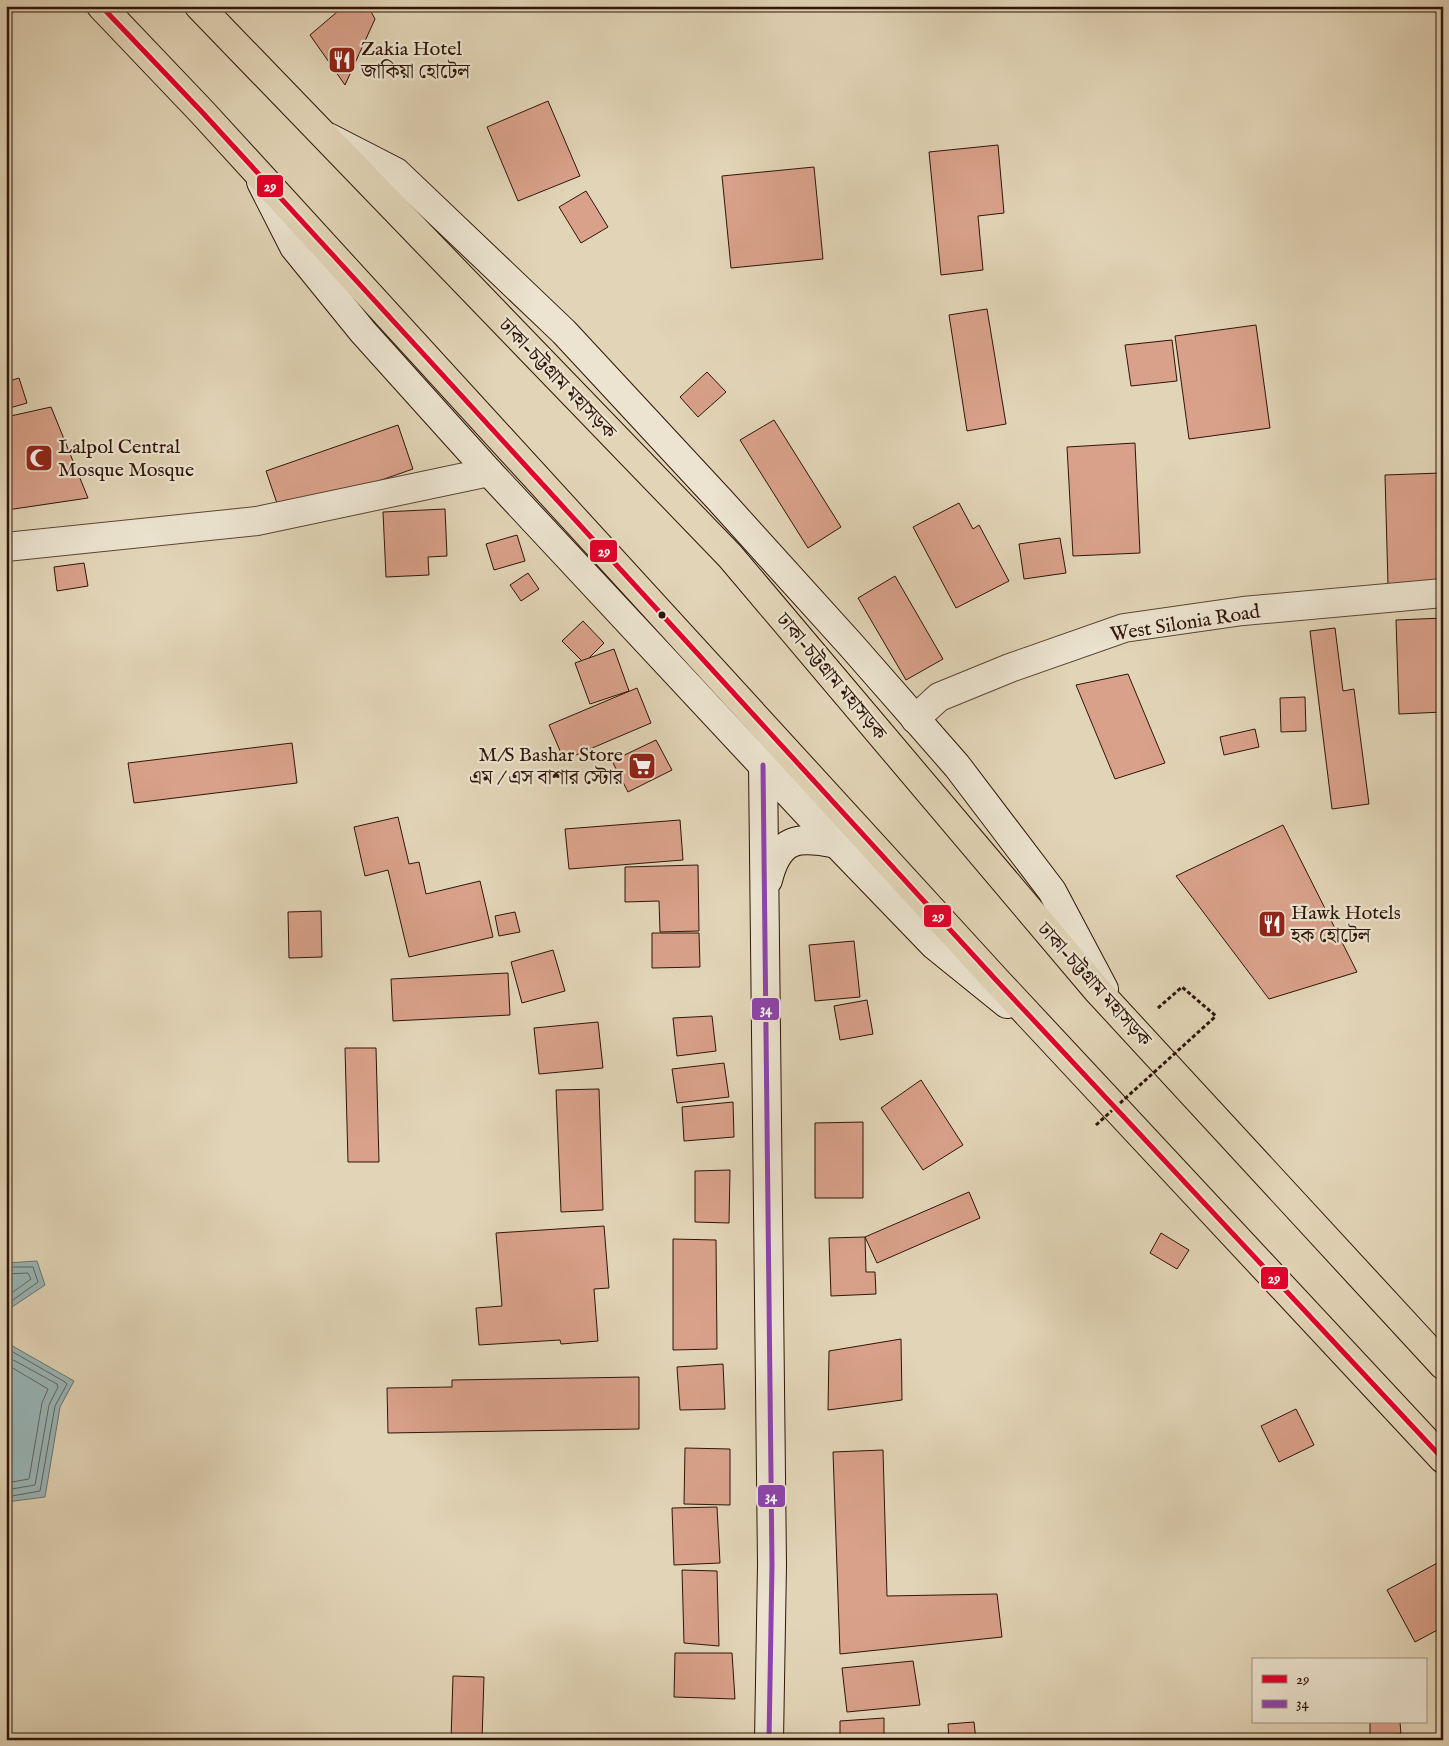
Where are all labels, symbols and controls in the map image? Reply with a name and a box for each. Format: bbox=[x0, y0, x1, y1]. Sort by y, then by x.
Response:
place label: Zakia Hotel জাকিয়া হোটেল bbox=[360, 37, 470, 85]
restaurant icon: Zakia Hotel জাকিয়া হোটেল bbox=[327, 45, 357, 75]
line badge: 29 bbox=[256, 174, 284, 198]
text: 29 bbox=[264, 178, 276, 196]
street label: ঢাকা-চট্টগ্রাম মহাসড়ক bbox=[492, 312, 622, 445]
place label: Lalpol Central Mosque Mosque bbox=[58, 435, 194, 483]
mosque icon: Lalpol Central Mosque Mosque bbox=[24, 443, 54, 473]
line badge: 29 bbox=[589, 539, 618, 563]
text: 29 bbox=[598, 543, 610, 561]
street label: West Silonia Road bbox=[1109, 599, 1262, 648]
street label: ঢাকা-চট্টগ্রাম মহাসড়ক bbox=[770, 607, 893, 746]
unlabelled marker bbox=[657, 610, 667, 620]
place label: M/S Bashar Store এম / এস বাশার স্টোর bbox=[469, 743, 624, 791]
supermarket icon: M/S Bashar Store এম / এস বাশার স্টোর bbox=[627, 751, 657, 781]
place label: Hawk Hotels হক হোটেল bbox=[1290, 901, 1401, 949]
line badge: 29 bbox=[923, 904, 952, 928]
text: 29 bbox=[932, 908, 944, 926]
restaurant icon: Hawk Hotels হক হোটেল bbox=[1257, 909, 1287, 939]
street label: ঢাকা-চট্টগ্রাম মহাসড়ক bbox=[1031, 916, 1158, 1053]
line badge: 34 bbox=[751, 997, 780, 1021]
text: 34 bbox=[760, 1001, 773, 1019]
line badge: 29 bbox=[1260, 1266, 1289, 1290]
text: 29 bbox=[1268, 1270, 1280, 1288]
line badge: 34 bbox=[757, 1484, 786, 1508]
text: 34 bbox=[765, 1488, 778, 1506]
legend bbox=[1252, 1658, 1426, 1724]
text: 29 bbox=[1296, 1670, 1310, 1689]
text: 34 bbox=[1296, 1694, 1310, 1713]

